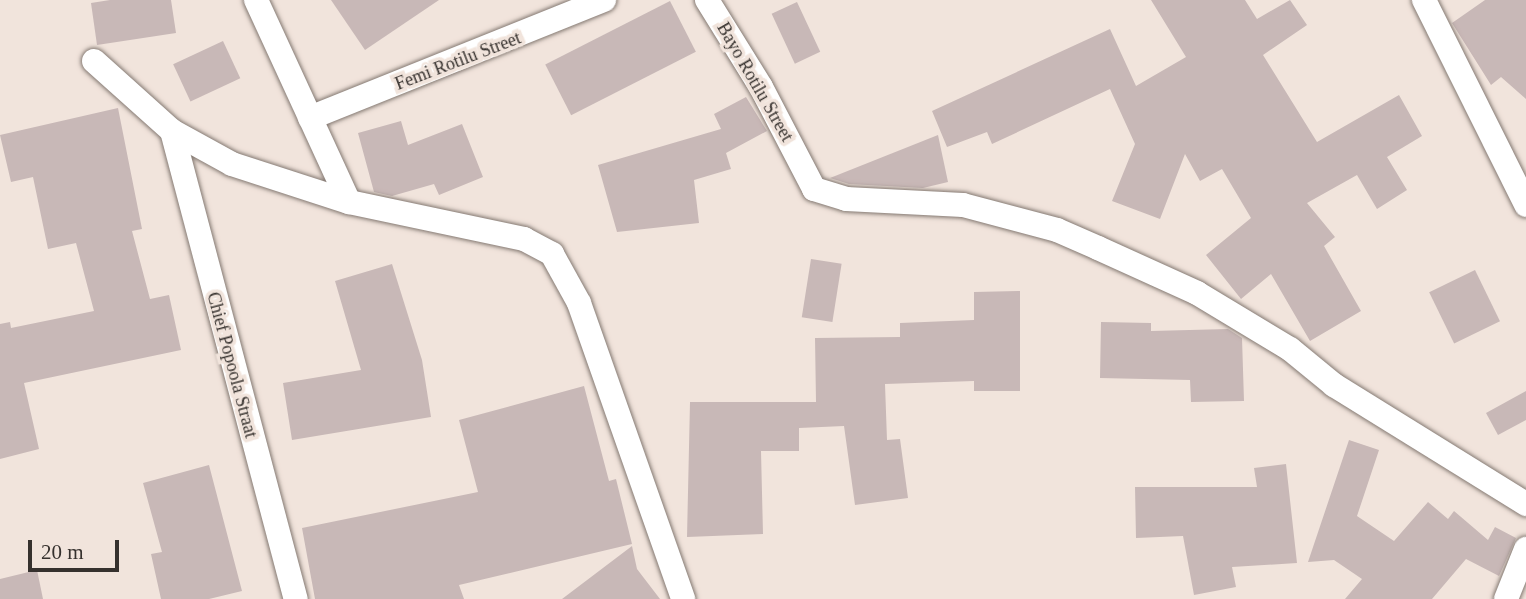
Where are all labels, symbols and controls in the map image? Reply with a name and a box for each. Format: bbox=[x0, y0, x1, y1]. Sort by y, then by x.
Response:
street label: Bayo Rotilu Street bbox=[712, 19, 798, 145]
street label: Femi Rotilu Street bbox=[392, 27, 524, 95]
street label: Chief Popoola Straat bbox=[202, 290, 262, 440]
scale bar bbox=[32, 526, 122, 570]
text: 20 m bbox=[41, 540, 84, 564]

